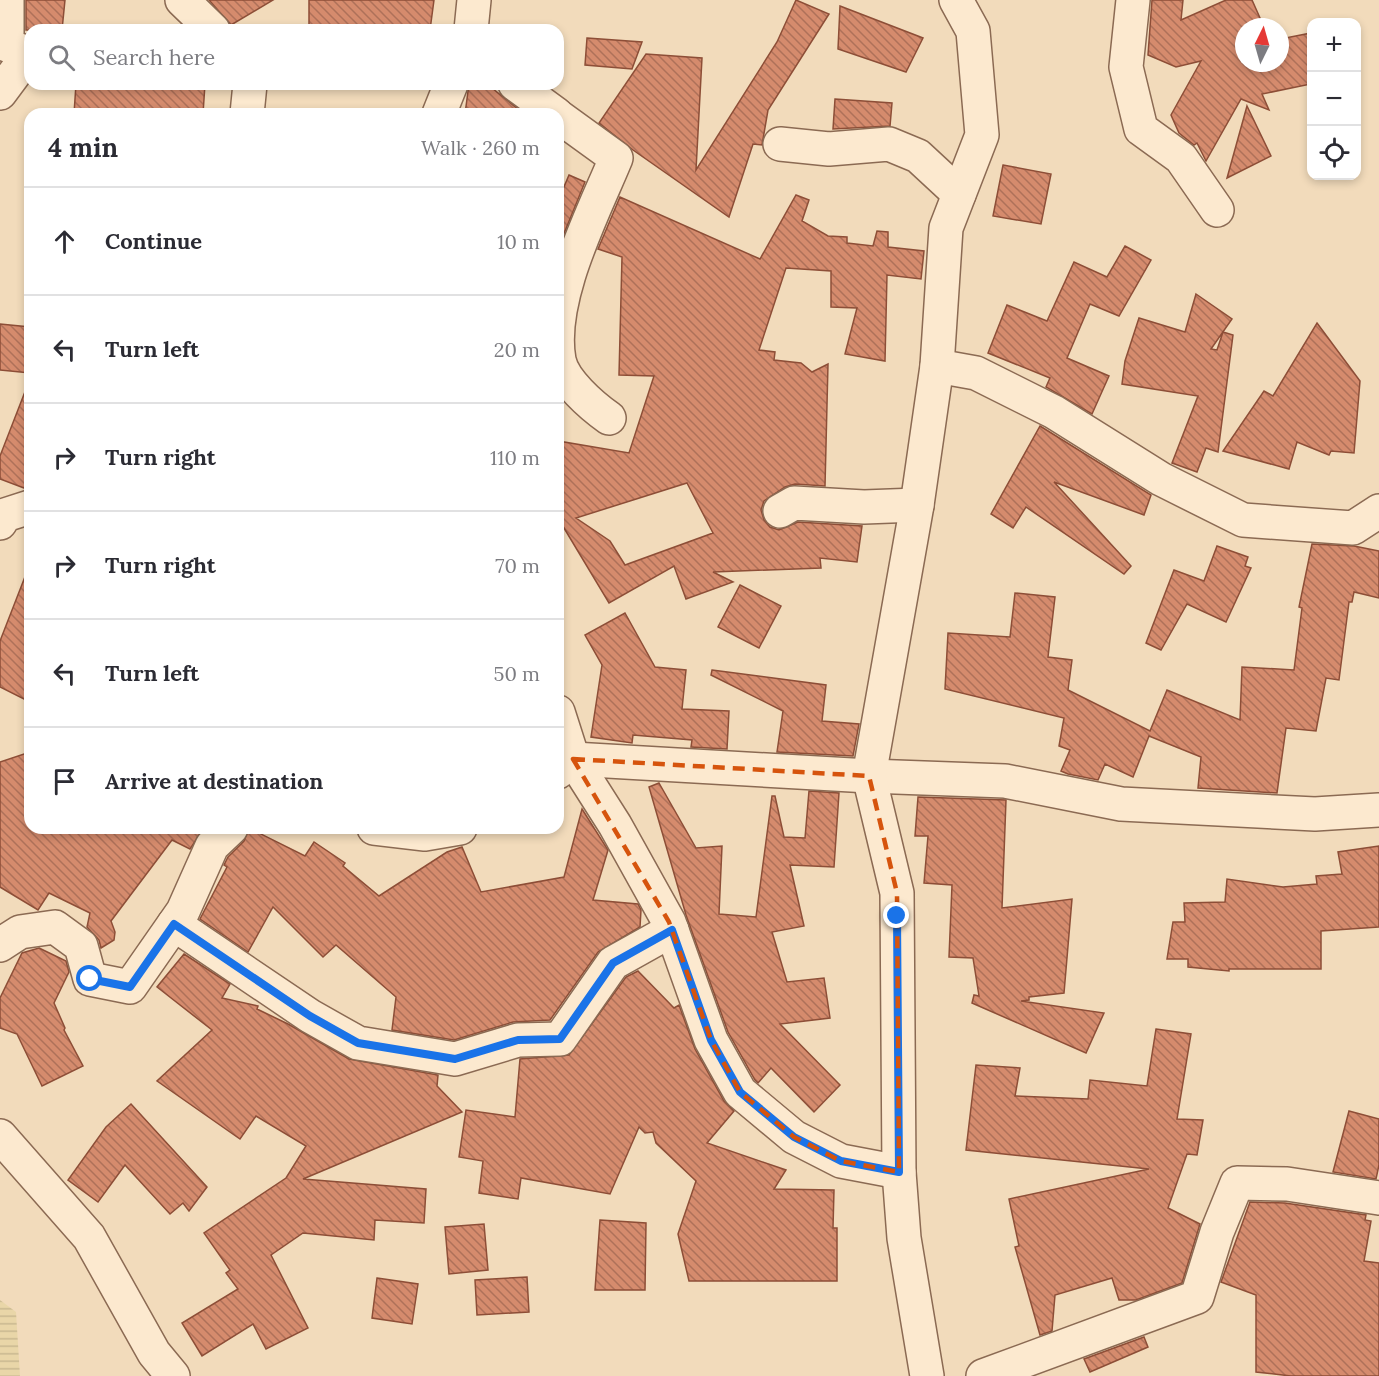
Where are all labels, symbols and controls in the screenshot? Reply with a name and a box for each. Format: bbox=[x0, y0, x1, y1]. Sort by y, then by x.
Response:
north arrow bbox=[1235, 18, 1289, 72]
map controls bbox=[1307, 18, 1361, 180]
button: + bbox=[1307, 18, 1361, 72]
search box bbox=[24, 24, 564, 90]
icon: search bbox=[45, 41, 78, 74]
text: Search here bbox=[93, 43, 215, 71]
button: − bbox=[1307, 72, 1361, 126]
button: locate bbox=[1307, 126, 1361, 180]
text: 4 min bbox=[48, 131, 118, 164]
text: Walk · 260 m bbox=[421, 135, 540, 160]
icon: ahead bbox=[48, 225, 81, 258]
text: Continue bbox=[105, 227, 202, 255]
text: 10 m bbox=[497, 229, 540, 254]
icon: left bbox=[48, 333, 81, 366]
text: Turn left bbox=[105, 335, 199, 363]
text: 20 m bbox=[494, 337, 540, 362]
icon: right bbox=[48, 441, 81, 474]
text: Turn right bbox=[105, 443, 216, 471]
text: 110 m bbox=[490, 445, 540, 470]
icon: right bbox=[48, 549, 81, 582]
text: Turn right bbox=[105, 551, 216, 579]
text: 70 m bbox=[495, 553, 540, 578]
icon: left bbox=[48, 657, 81, 690]
text: Turn left bbox=[105, 659, 199, 687]
text: 50 m bbox=[494, 661, 540, 686]
icon: arrive bbox=[48, 765, 81, 798]
text: Arrive at destination bbox=[105, 767, 323, 795]
route end bbox=[883, 902, 909, 928]
route start bbox=[76, 965, 102, 991]

